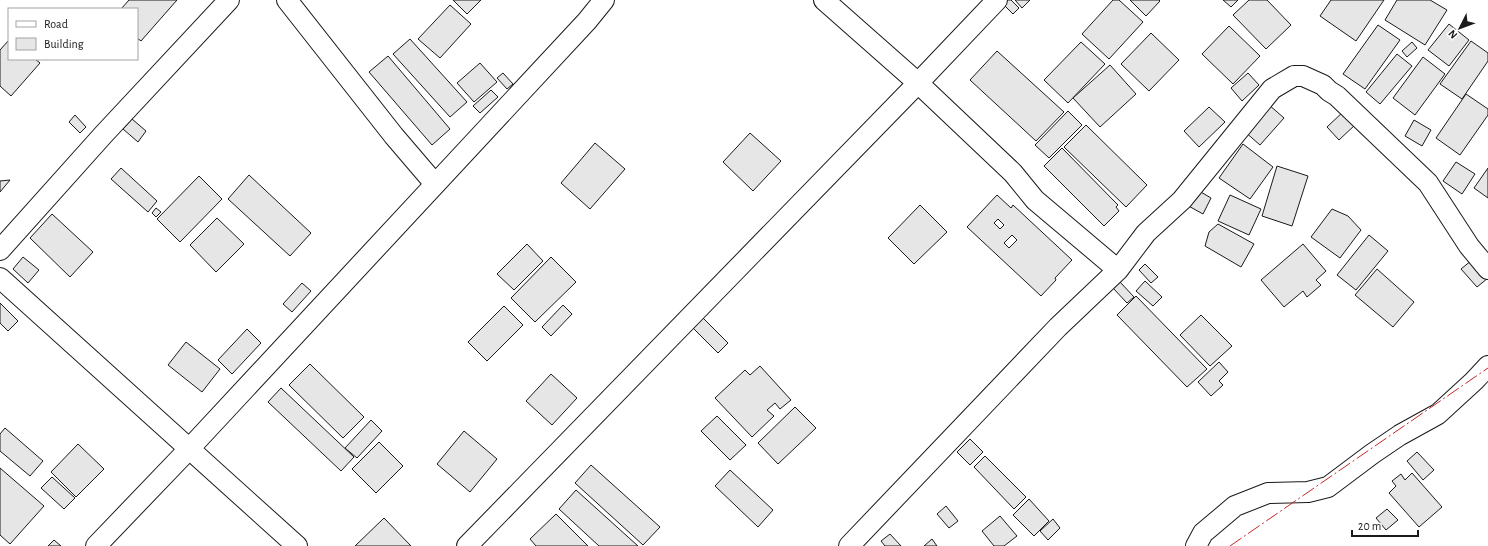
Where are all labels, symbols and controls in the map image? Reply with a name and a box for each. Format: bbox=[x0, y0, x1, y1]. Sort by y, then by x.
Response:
legend bbox=[8, 8, 138, 60]
north arrow bbox=[1440, 8, 1480, 48]
text: Road bbox=[44, 18, 68, 30]
text: N bbox=[1446, 28, 1460, 41]
text: Building bbox=[44, 38, 84, 50]
scale bar bbox=[1352, 512, 1418, 538]
text: 20 m bbox=[1358, 520, 1381, 532]

